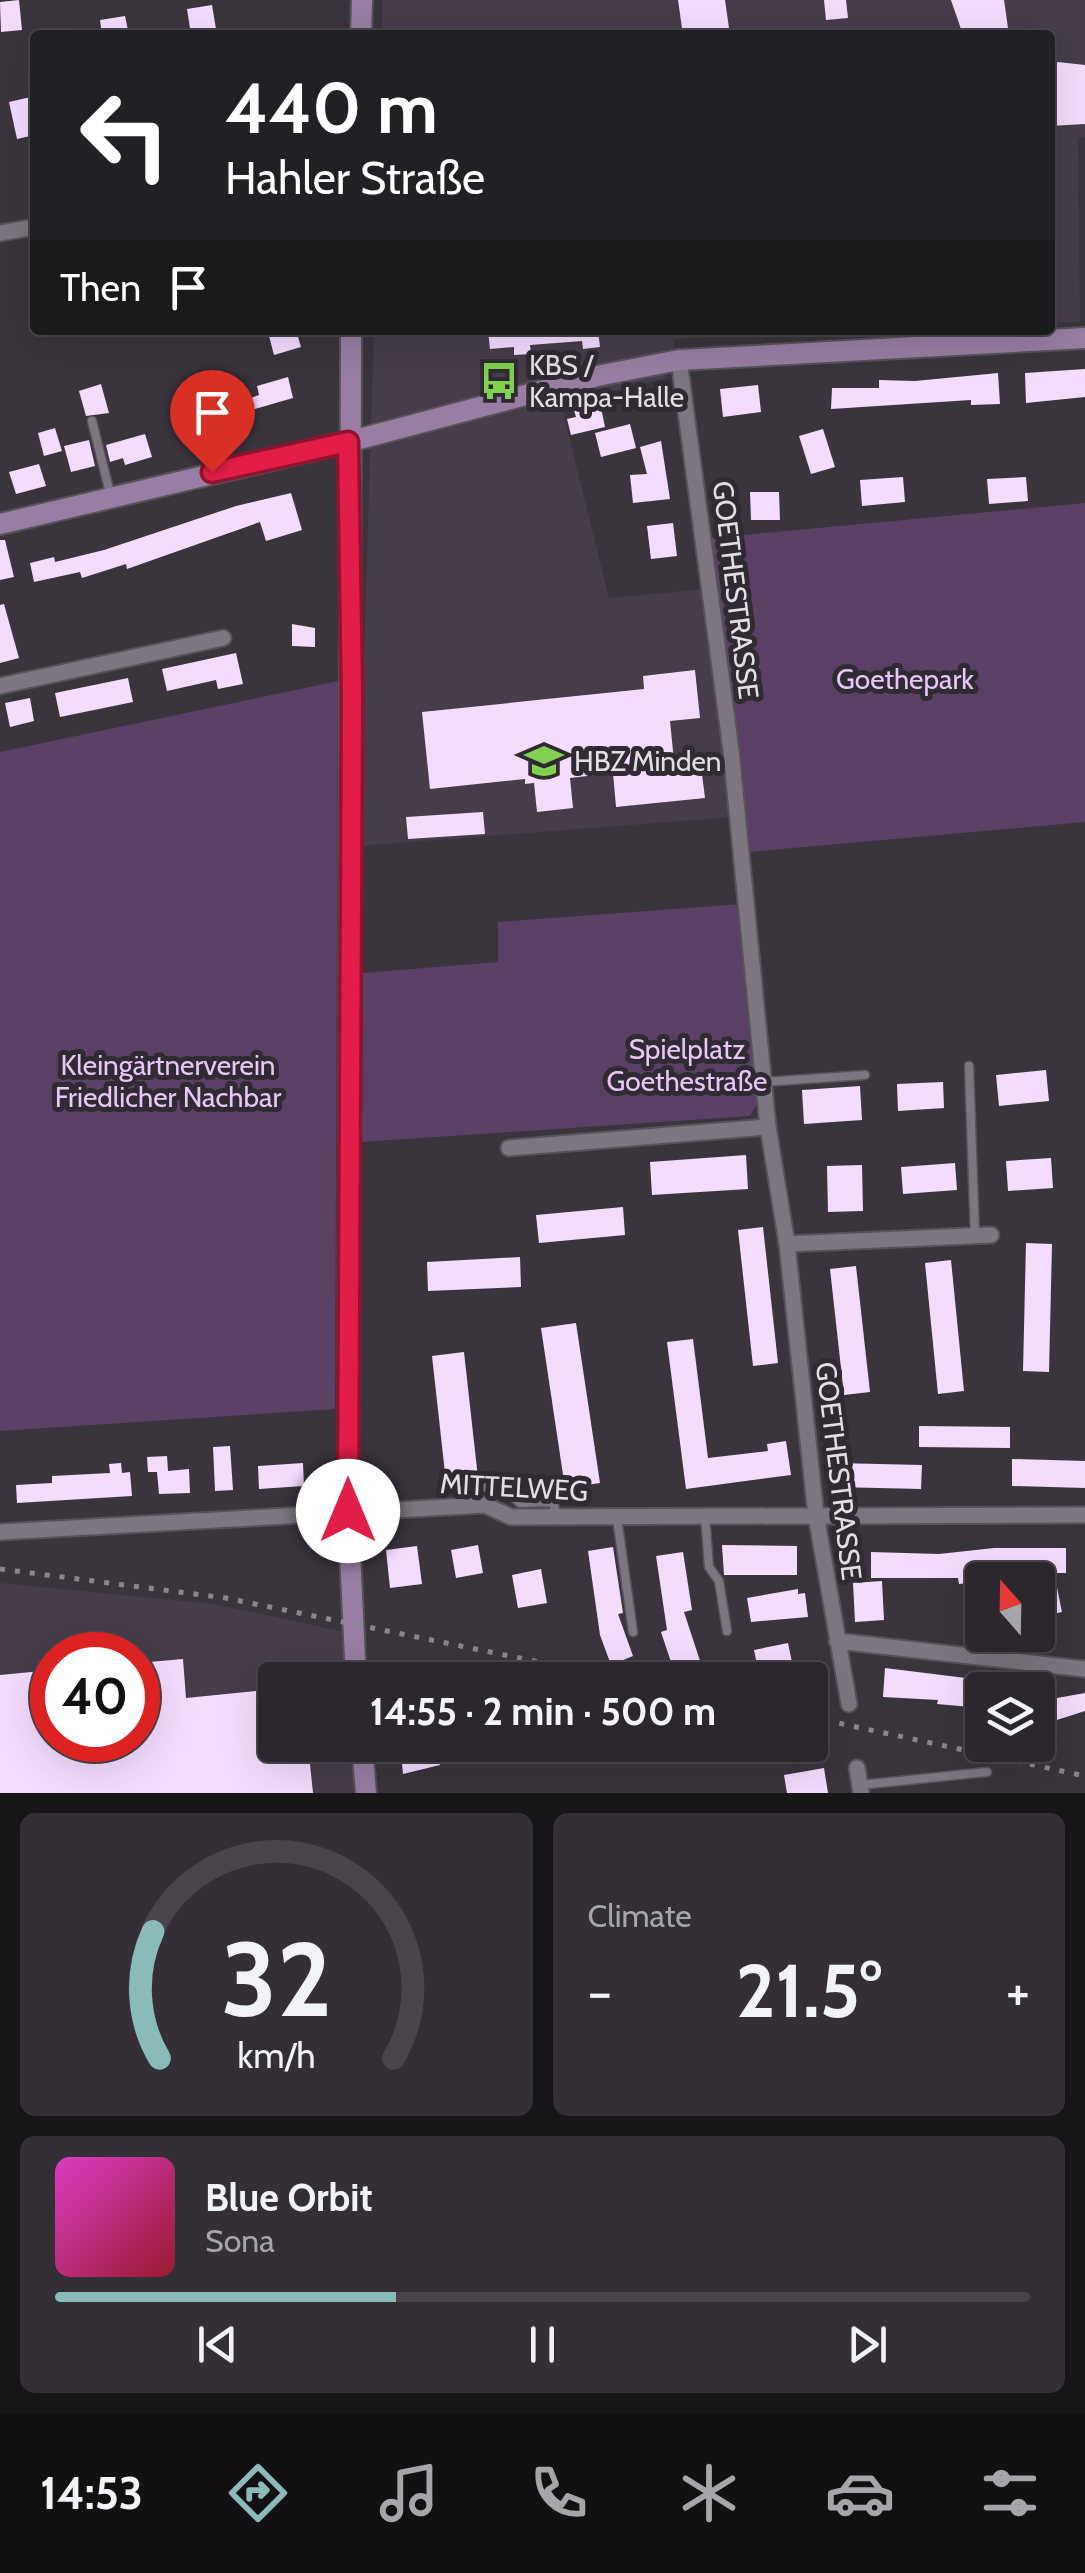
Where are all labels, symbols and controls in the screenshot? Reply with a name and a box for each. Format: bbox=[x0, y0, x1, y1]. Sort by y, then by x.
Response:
text: 440 m bbox=[225, 65, 438, 151]
icon: left bbox=[60, 70, 190, 200]
text: Hahler Straße bbox=[225, 151, 485, 205]
icon: arrive bbox=[161, 260, 216, 315]
text: Then bbox=[60, 264, 141, 311]
place label: KBS / Kampa-Halle bbox=[529, 348, 684, 414]
bus stop icon: KBS / Kampa-Halle bbox=[478, 360, 520, 402]
pin bbox=[170, 370, 255, 473]
icon: arrive bbox=[185, 385, 240, 440]
street label: GOETHESTRASSE bbox=[706, 479, 766, 701]
park label: Goethepark bbox=[836, 662, 974, 696]
school or university icon: HBZ Minden bbox=[523, 740, 565, 782]
place label: HBZ Minden bbox=[574, 744, 722, 778]
park label: Spielplatz Goethestraße bbox=[607, 1032, 767, 1098]
park label: Kleingärtnerverein Friedlicher Nachbar bbox=[55, 1048, 281, 1114]
street label: GOETHESTRASSE bbox=[809, 1360, 869, 1582]
position arrow bbox=[296, 1459, 400, 1563]
street label: MITTELWEG bbox=[439, 1466, 589, 1508]
north arrow bbox=[965, 1562, 1055, 1652]
map controls bbox=[965, 1562, 1055, 1762]
speed limit sign: 40 bbox=[30, 1632, 160, 1762]
button: layers bbox=[965, 1672, 1055, 1762]
text: 14:55 · 2 min · 500 m bbox=[370, 1688, 716, 1735]
text: Climate bbox=[588, 1896, 692, 1935]
text: 32 bbox=[221, 1916, 332, 2042]
text: 21.5° bbox=[736, 1945, 882, 2036]
text: − bbox=[588, 1958, 612, 2025]
text: + bbox=[1006, 1958, 1030, 2025]
text: km/h bbox=[237, 2034, 315, 2077]
text: Blue Orbit bbox=[205, 2174, 373, 2221]
text: Sona bbox=[205, 2221, 275, 2260]
icon: previous bbox=[190, 2317, 245, 2372]
icon: pause bbox=[515, 2317, 570, 2372]
icon: next bbox=[840, 2317, 895, 2372]
icon: directions bbox=[223, 2458, 293, 2528]
icon: music bbox=[374, 2458, 444, 2528]
icon: phone bbox=[524, 2458, 594, 2528]
icon: climate bbox=[674, 2458, 744, 2528]
icon: car bbox=[825, 2458, 895, 2528]
icon: filters bbox=[975, 2458, 1045, 2528]
text: 14:53 bbox=[40, 2466, 143, 2520]

